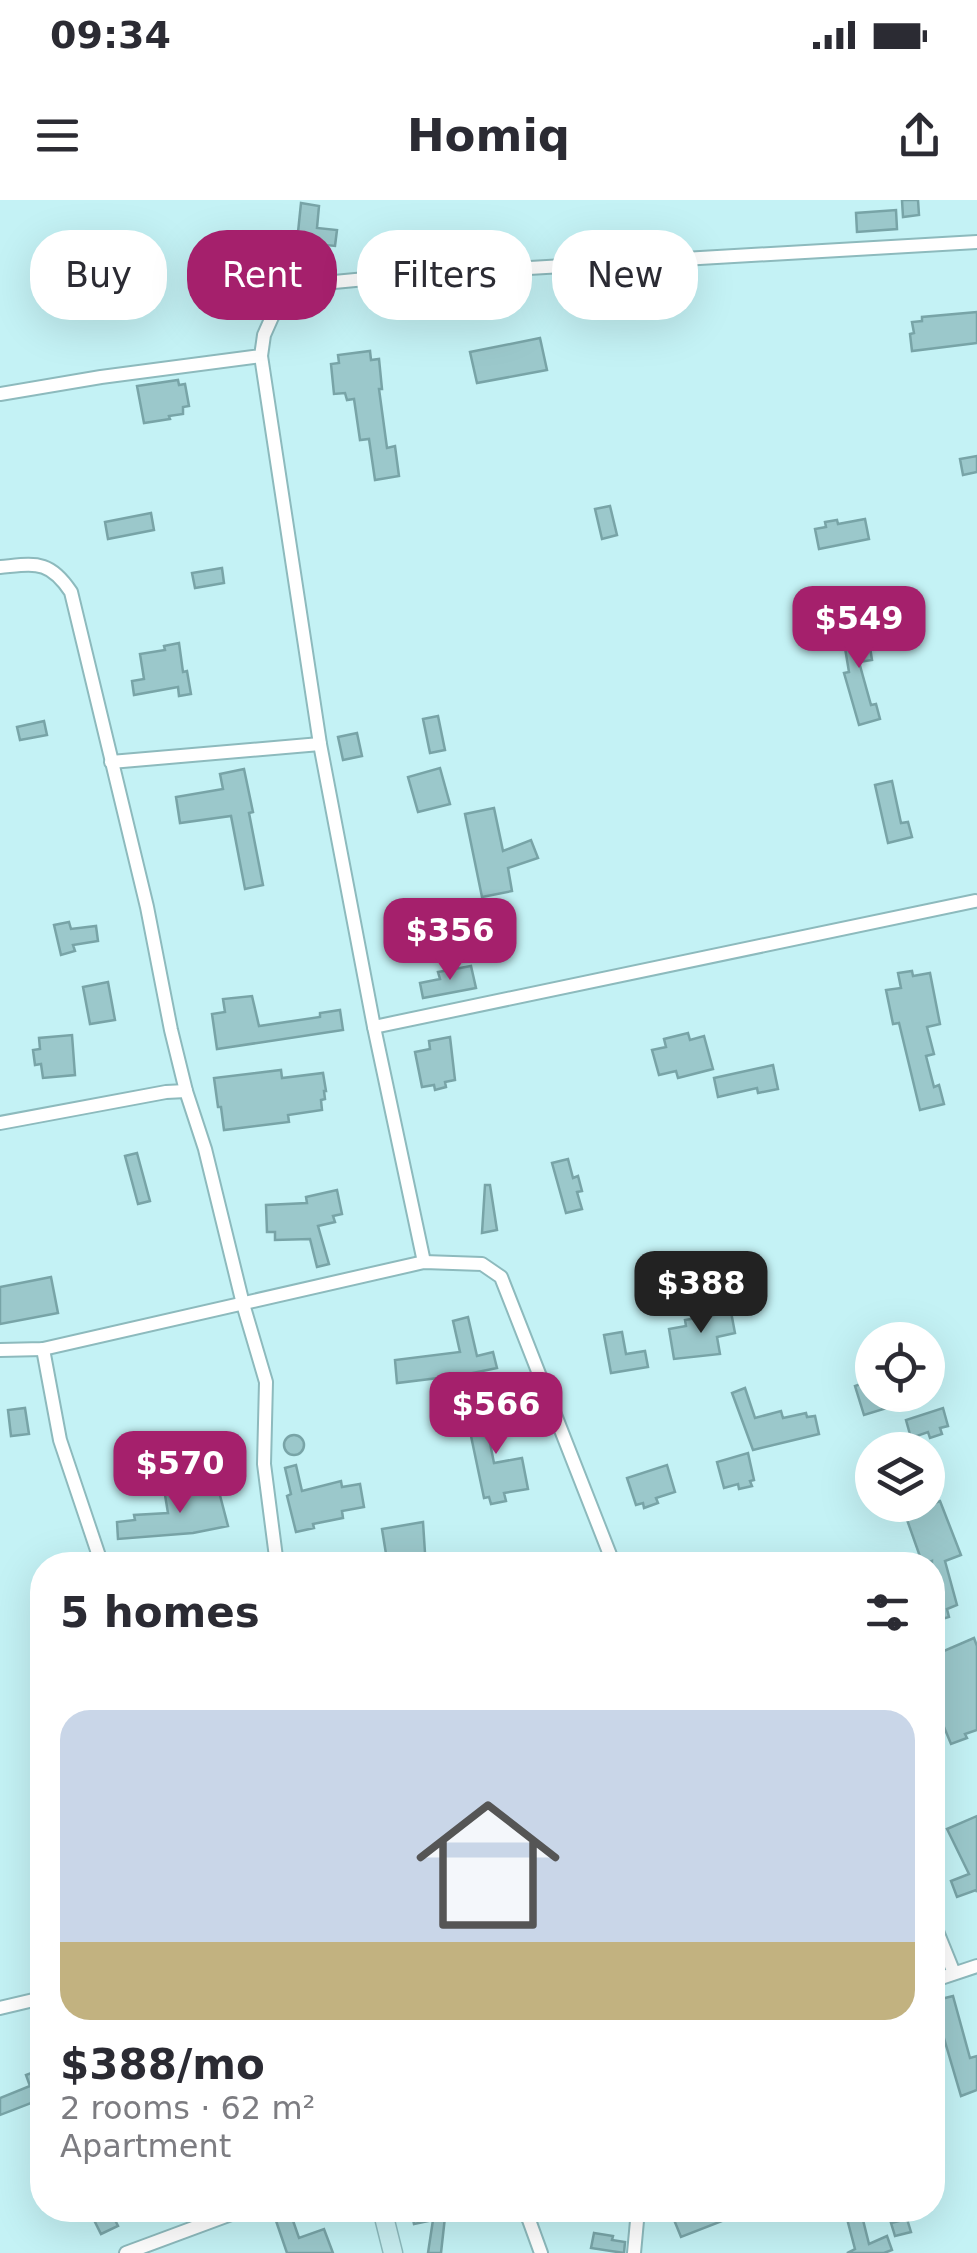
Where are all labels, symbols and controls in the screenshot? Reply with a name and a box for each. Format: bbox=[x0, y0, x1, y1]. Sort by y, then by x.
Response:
text: 09:34 bbox=[50, 13, 171, 57]
icon: menu bbox=[30, 108, 85, 163]
icon: share bbox=[892, 108, 947, 163]
text: Homiq bbox=[407, 109, 570, 162]
chip: Buy bbox=[30, 230, 167, 320]
chip: Rent bbox=[187, 230, 337, 320]
chip: Filters bbox=[357, 230, 532, 320]
chip: New bbox=[552, 230, 698, 320]
pin: $549 bbox=[800, 586, 918, 671]
text: $549 bbox=[814, 599, 904, 637]
pin: $356 bbox=[391, 898, 509, 983]
text: $356 bbox=[405, 911, 495, 949]
pin: $388 bbox=[642, 1251, 760, 1336]
text: $388 bbox=[656, 1264, 746, 1302]
map controls bbox=[855, 1322, 945, 1522]
button: locate bbox=[855, 1322, 945, 1412]
pin: $566 bbox=[437, 1372, 555, 1457]
text: $566 bbox=[451, 1385, 541, 1423]
pin: $570 bbox=[121, 1431, 239, 1516]
button: layers bbox=[855, 1432, 945, 1522]
text: $570 bbox=[135, 1444, 225, 1482]
icon: filters bbox=[860, 1585, 915, 1640]
text: 5 homes bbox=[60, 1588, 260, 1637]
icon: home bbox=[398, 1775, 578, 1955]
text: $388/mo bbox=[60, 2040, 265, 2089]
text: 2 rooms · 62 m² bbox=[60, 2089, 315, 2127]
text: Apartment bbox=[60, 2127, 231, 2165]

